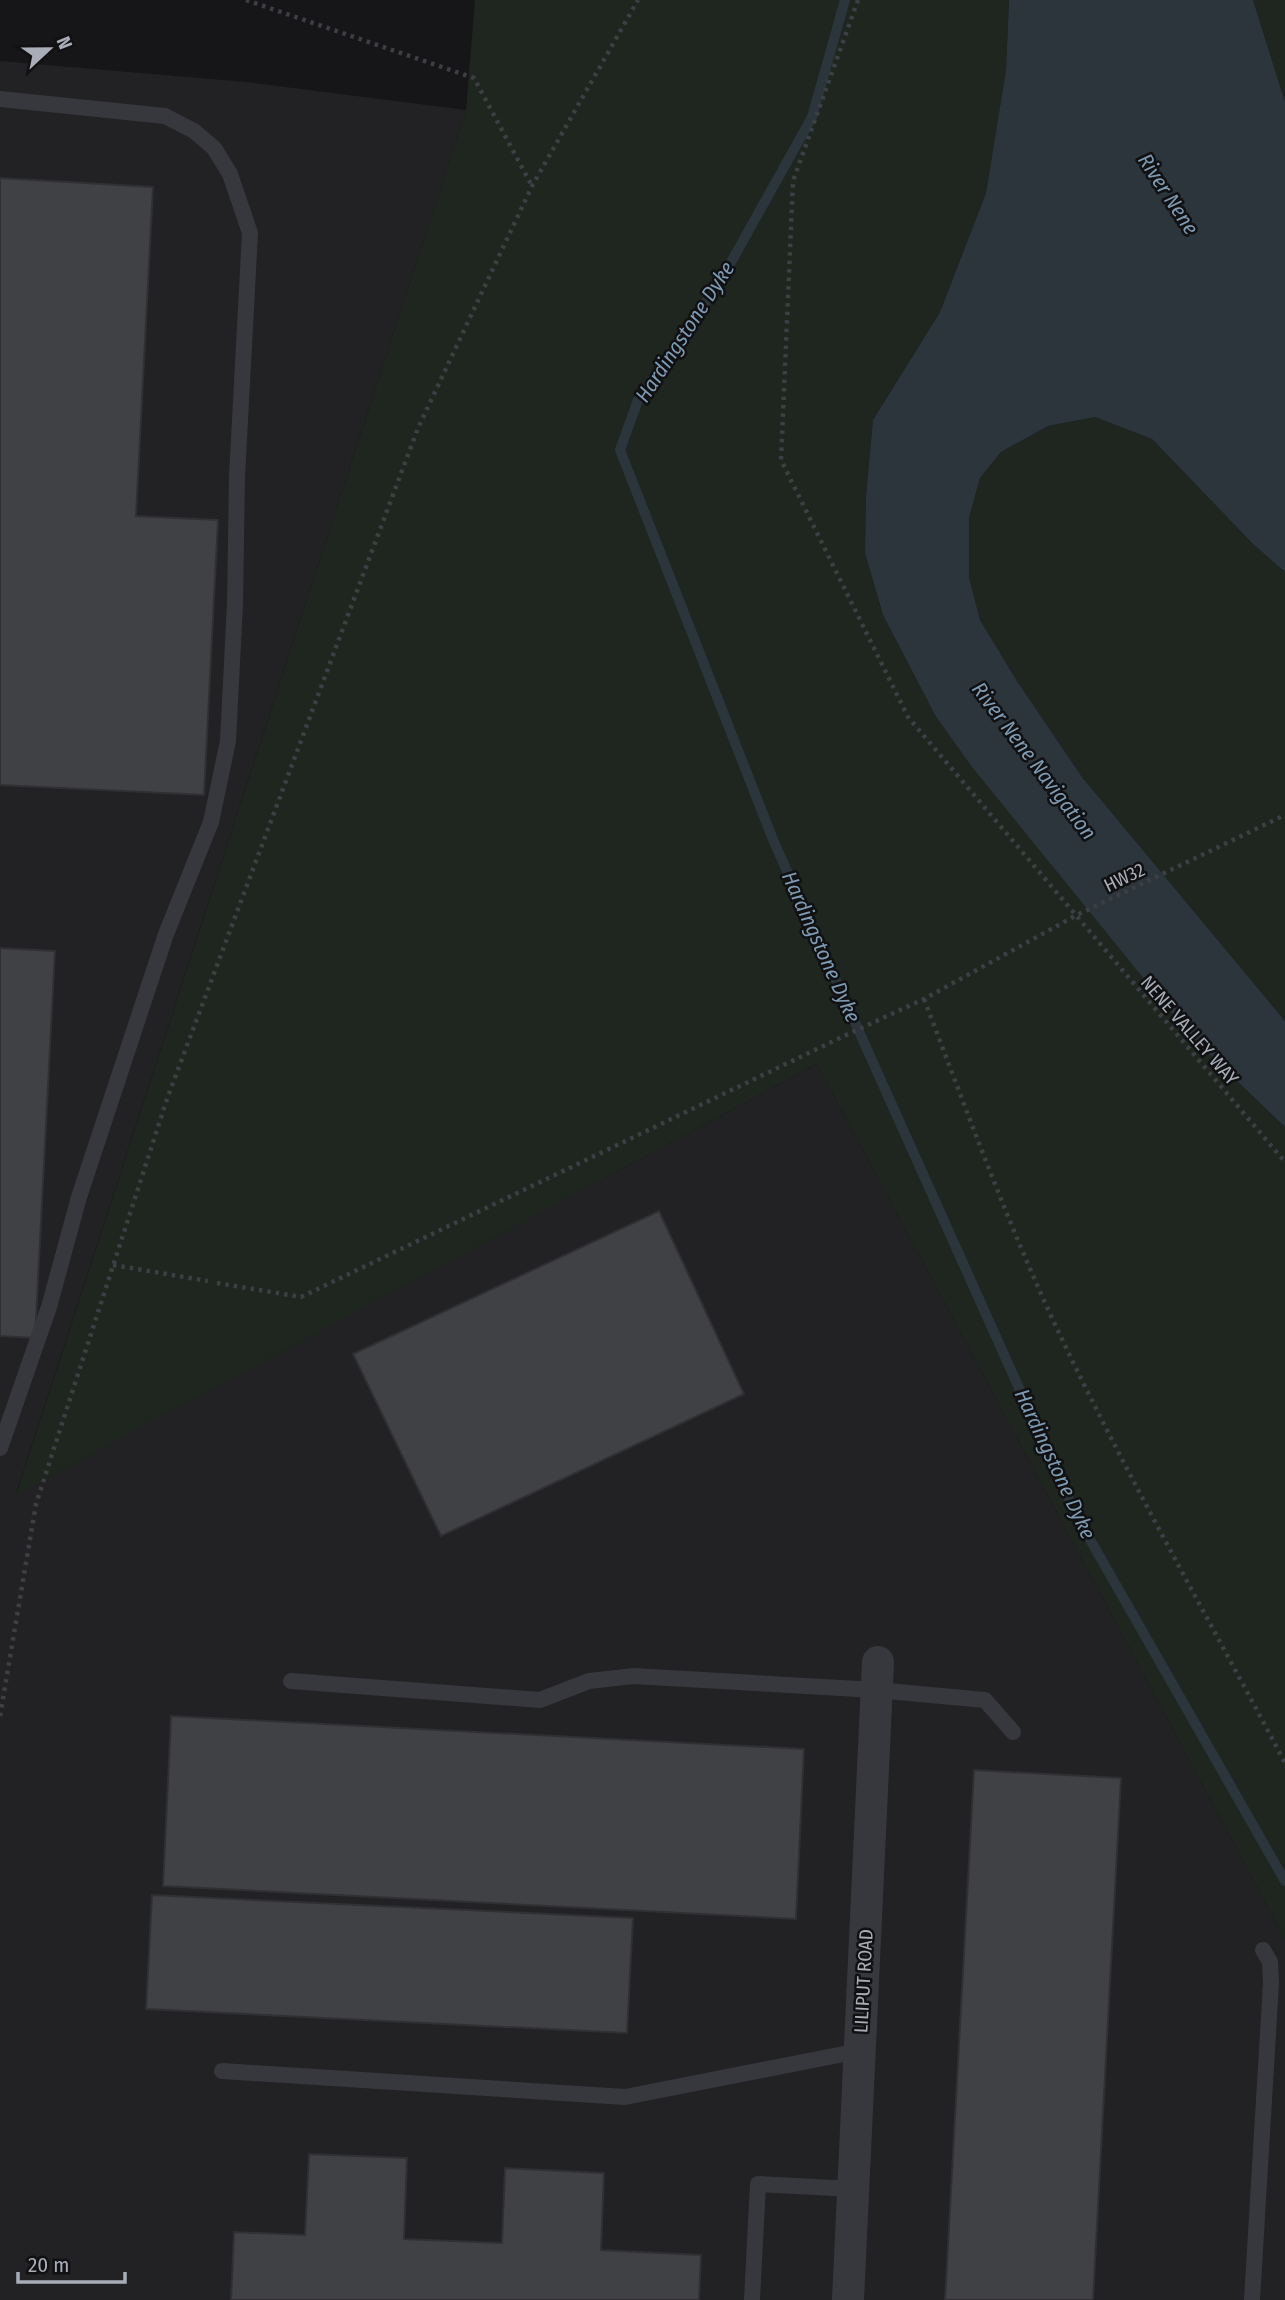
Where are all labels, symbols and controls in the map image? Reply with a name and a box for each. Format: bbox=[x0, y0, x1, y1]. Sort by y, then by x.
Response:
north arrow bbox=[14, 14, 84, 84]
text: N bbox=[52, 33, 77, 52]
water label: River Nene bbox=[1132, 149, 1204, 240]
water label: Hardingstone Dyke bbox=[630, 257, 740, 407]
water label: River Nene Navigation bbox=[966, 677, 1102, 845]
street label: HW32 bbox=[1100, 858, 1148, 897]
water label: Hardingstone Dyke bbox=[776, 867, 866, 1027]
street label: NENE VALLEY WAY bbox=[1136, 971, 1244, 1090]
water label: Hardingstone Dyke bbox=[1009, 1385, 1101, 1543]
street label: LILIPUT ROAD bbox=[849, 1928, 878, 2034]
scale bar bbox=[18, 2240, 124, 2284]
text: 20 m bbox=[28, 2252, 69, 2278]

